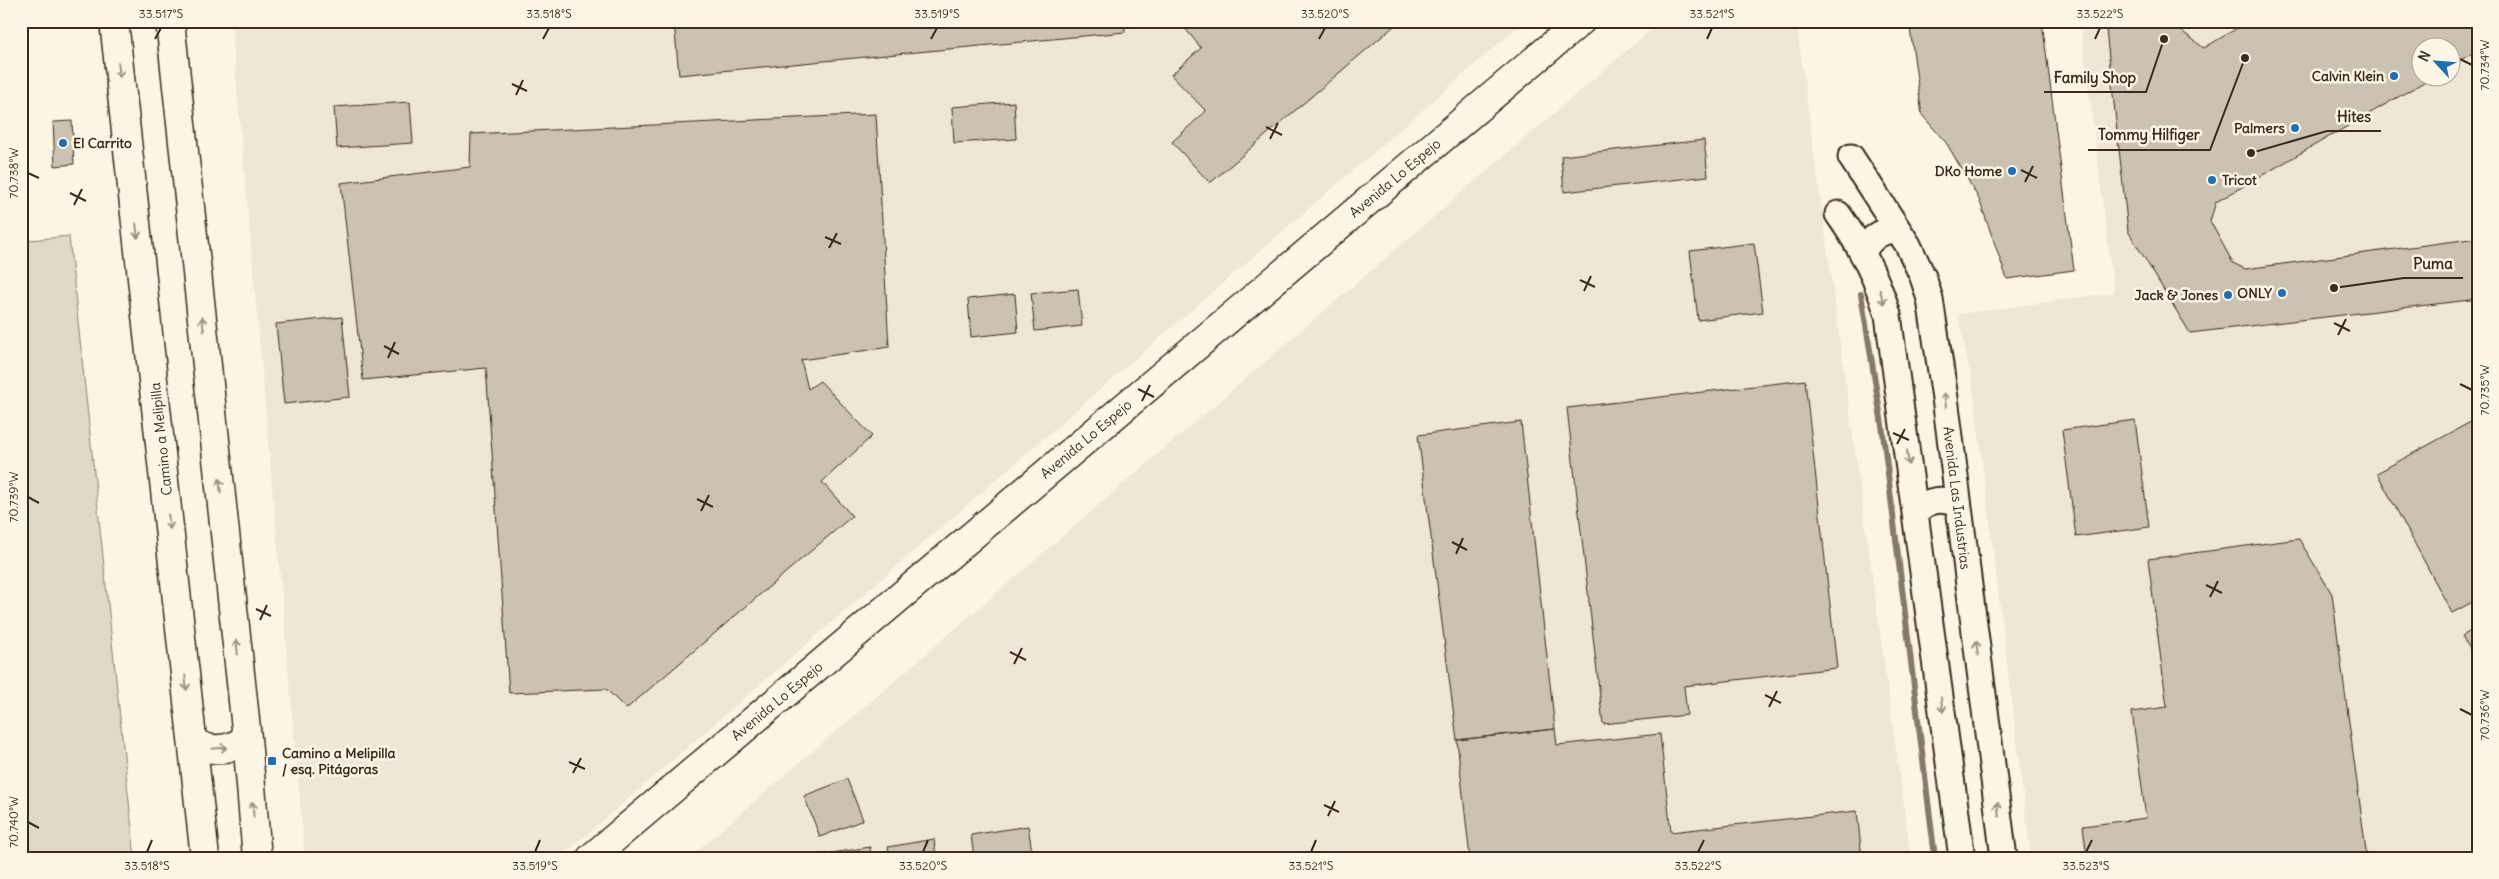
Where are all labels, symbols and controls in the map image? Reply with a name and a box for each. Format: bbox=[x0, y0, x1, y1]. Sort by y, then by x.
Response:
text: 33.517°S bbox=[139, 6, 183, 21]
text: 33.518°S bbox=[526, 6, 572, 21]
text: 33.519°S bbox=[914, 6, 960, 21]
text: 33.520°S bbox=[1301, 6, 1349, 21]
text: 33.521°S bbox=[1689, 6, 1735, 21]
text: 33.522°S bbox=[2077, 6, 2124, 21]
north arrow bbox=[2412, 38, 2462, 88]
text: 70.734°W bbox=[2477, 40, 2492, 90]
text: N bbox=[2414, 48, 2435, 65]
one-way arrow bbox=[114, 61, 124, 77]
callout: Family Shop bbox=[2044, 62, 2146, 92]
place label: Calvin Klein bbox=[2312, 67, 2384, 85]
text: Family Shop bbox=[2054, 68, 2137, 88]
marker: Calvin Klein bbox=[2388, 70, 2400, 82]
callout: Hites bbox=[2327, 101, 2381, 131]
text: Hites bbox=[2337, 107, 2371, 126]
place label: Palmers bbox=[2234, 119, 2286, 137]
callout: Tommy Hilfiger bbox=[2088, 120, 2210, 150]
marker: Palmers bbox=[2289, 122, 2301, 134]
text: Tommy Hilfiger bbox=[2098, 125, 2201, 145]
place label: El Carrito bbox=[73, 134, 132, 152]
street label: Avenida Lo Espejo bbox=[1346, 134, 1444, 221]
marker: El Carrito bbox=[57, 137, 69, 149]
text: 70.738°W bbox=[6, 148, 21, 198]
place label: DKo Home bbox=[1935, 162, 2002, 180]
marker: DKo Home bbox=[2006, 165, 2018, 177]
place label: Tricot bbox=[2222, 171, 2257, 189]
marker: Tricot bbox=[2206, 174, 2218, 186]
one-way arrow bbox=[132, 223, 142, 239]
callout: Puma bbox=[2404, 248, 2463, 278]
text: Puma bbox=[2413, 254, 2453, 273]
place label: ONLY bbox=[2237, 284, 2272, 302]
place label: Jack & Jones bbox=[2134, 286, 2219, 304]
marker: ONLY bbox=[2276, 287, 2288, 299]
one-way arrow bbox=[1878, 289, 1888, 305]
marker: Jack & Jones bbox=[2222, 289, 2234, 301]
one-way arrow bbox=[198, 317, 208, 333]
text: 70.735°W bbox=[2477, 365, 2492, 415]
street label: Camino a Melipilla bbox=[146, 382, 176, 496]
one-way arrow bbox=[1940, 393, 1950, 409]
street label: Avenida Lo Espejo bbox=[1037, 395, 1135, 482]
street label: Avenida Las Industrias bbox=[1939, 425, 1975, 571]
one-way arrow bbox=[1903, 449, 1913, 465]
text: 70.739°W bbox=[6, 472, 21, 522]
one-way arrow bbox=[215, 478, 225, 494]
one-way arrow bbox=[165, 513, 174, 529]
one-way arrow bbox=[232, 640, 242, 656]
one-way arrow bbox=[1972, 641, 1982, 657]
street label: Avenida Lo Espejo bbox=[728, 657, 826, 744]
one-way arrow bbox=[182, 675, 191, 691]
text: 70.736°W bbox=[2477, 690, 2492, 740]
one-way arrow bbox=[1937, 697, 1947, 713]
one-way arrow bbox=[212, 744, 228, 753]
place label: Camino a Melipilla / esq. Pitágoras bbox=[282, 744, 396, 778]
marker: Camino a Melipilla / esq. Pitágoras bbox=[266, 755, 278, 767]
text: 70.740°W bbox=[6, 796, 21, 848]
one-way arrow bbox=[248, 801, 258, 817]
one-way arrow bbox=[1993, 802, 2003, 818]
text: 33.518°S bbox=[124, 858, 170, 873]
text: 33.519°S bbox=[512, 858, 558, 873]
text: 33.520°S bbox=[899, 858, 947, 873]
text: 33.521°S bbox=[1288, 858, 1334, 873]
text: 33.522°S bbox=[1675, 858, 1722, 873]
text: 33.523°S bbox=[2062, 858, 2110, 873]

